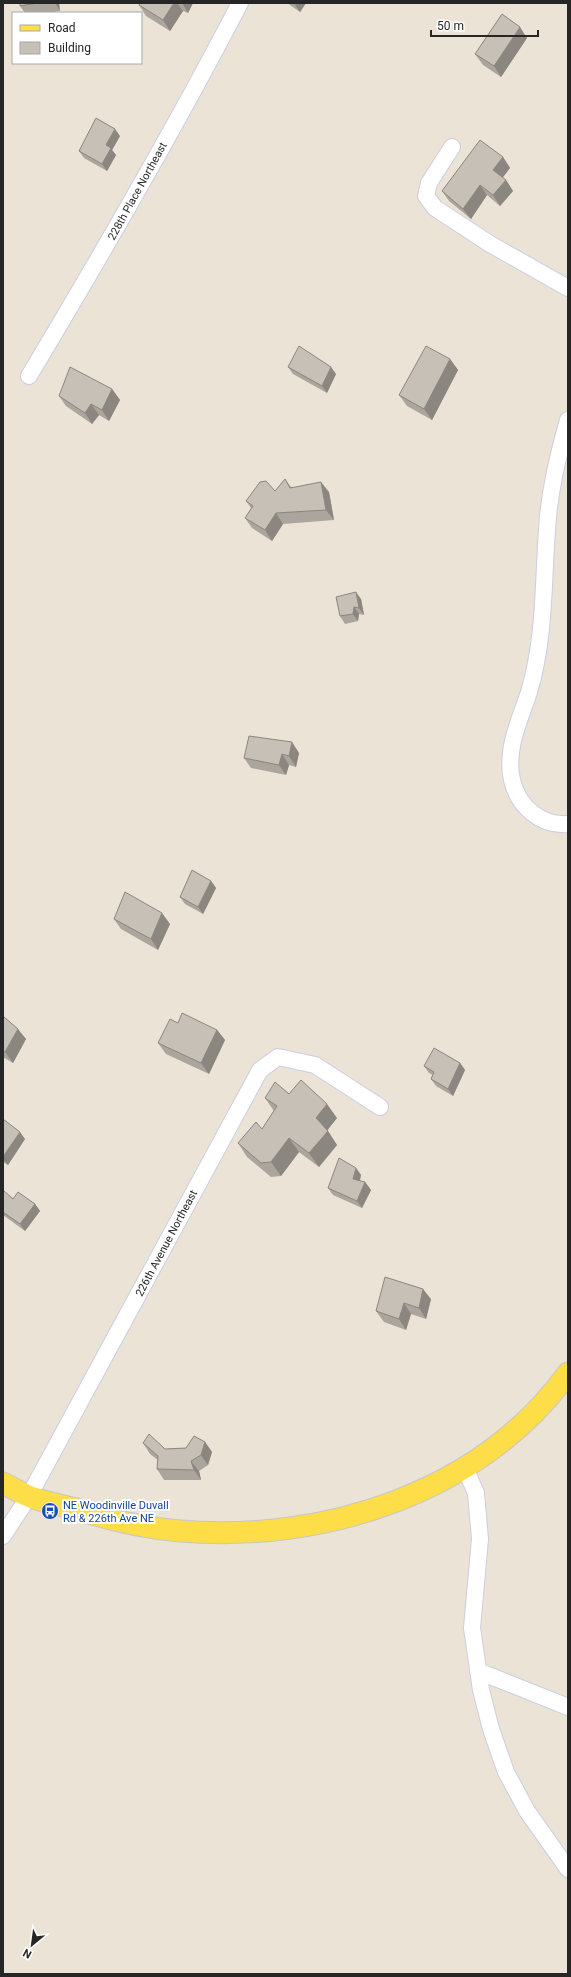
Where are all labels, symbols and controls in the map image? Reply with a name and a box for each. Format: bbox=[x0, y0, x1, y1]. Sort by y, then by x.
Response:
legend bbox=[12, 12, 142, 64]
scale bar bbox=[431, 12, 538, 38]
text: 50 m bbox=[437, 19, 464, 33]
text: Road bbox=[48, 21, 76, 35]
text: Building bbox=[48, 41, 91, 55]
street label: 228th Place Northeast bbox=[105, 140, 170, 242]
street label: 226th Avenue Northeast bbox=[133, 1188, 200, 1299]
place label: NE Woodinville Duvall Rd & 226th Ave NE bbox=[63, 1499, 169, 1525]
bus stop icon: NE Woodinville Duvall Rd & 226th Ave NE bbox=[40, 1501, 60, 1521]
north arrow bbox=[12, 1925, 52, 1965]
text: N bbox=[21, 1946, 34, 1961]

